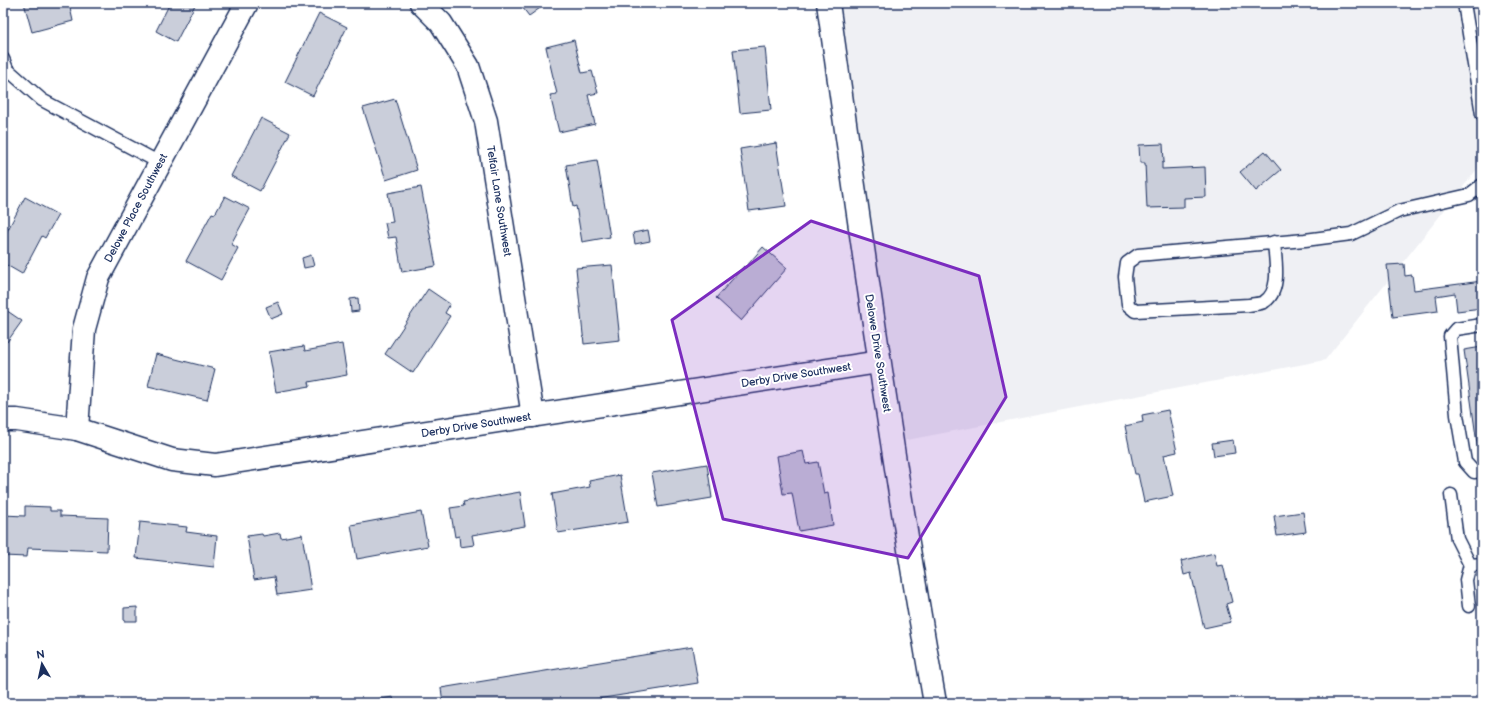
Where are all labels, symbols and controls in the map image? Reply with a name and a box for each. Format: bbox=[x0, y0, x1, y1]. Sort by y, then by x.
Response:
street label: Telfair Lane Southwest bbox=[484, 145, 514, 258]
street label: Delowe Place Southwest bbox=[102, 151, 171, 265]
street label: Delowe Drive Southwest bbox=[862, 293, 894, 414]
street label: Derby Drive Southwest bbox=[740, 360, 853, 390]
street label: Derby Drive Southwest bbox=[420, 410, 533, 440]
north arrow bbox=[22, 644, 62, 684]
text: N bbox=[35, 648, 46, 662]

